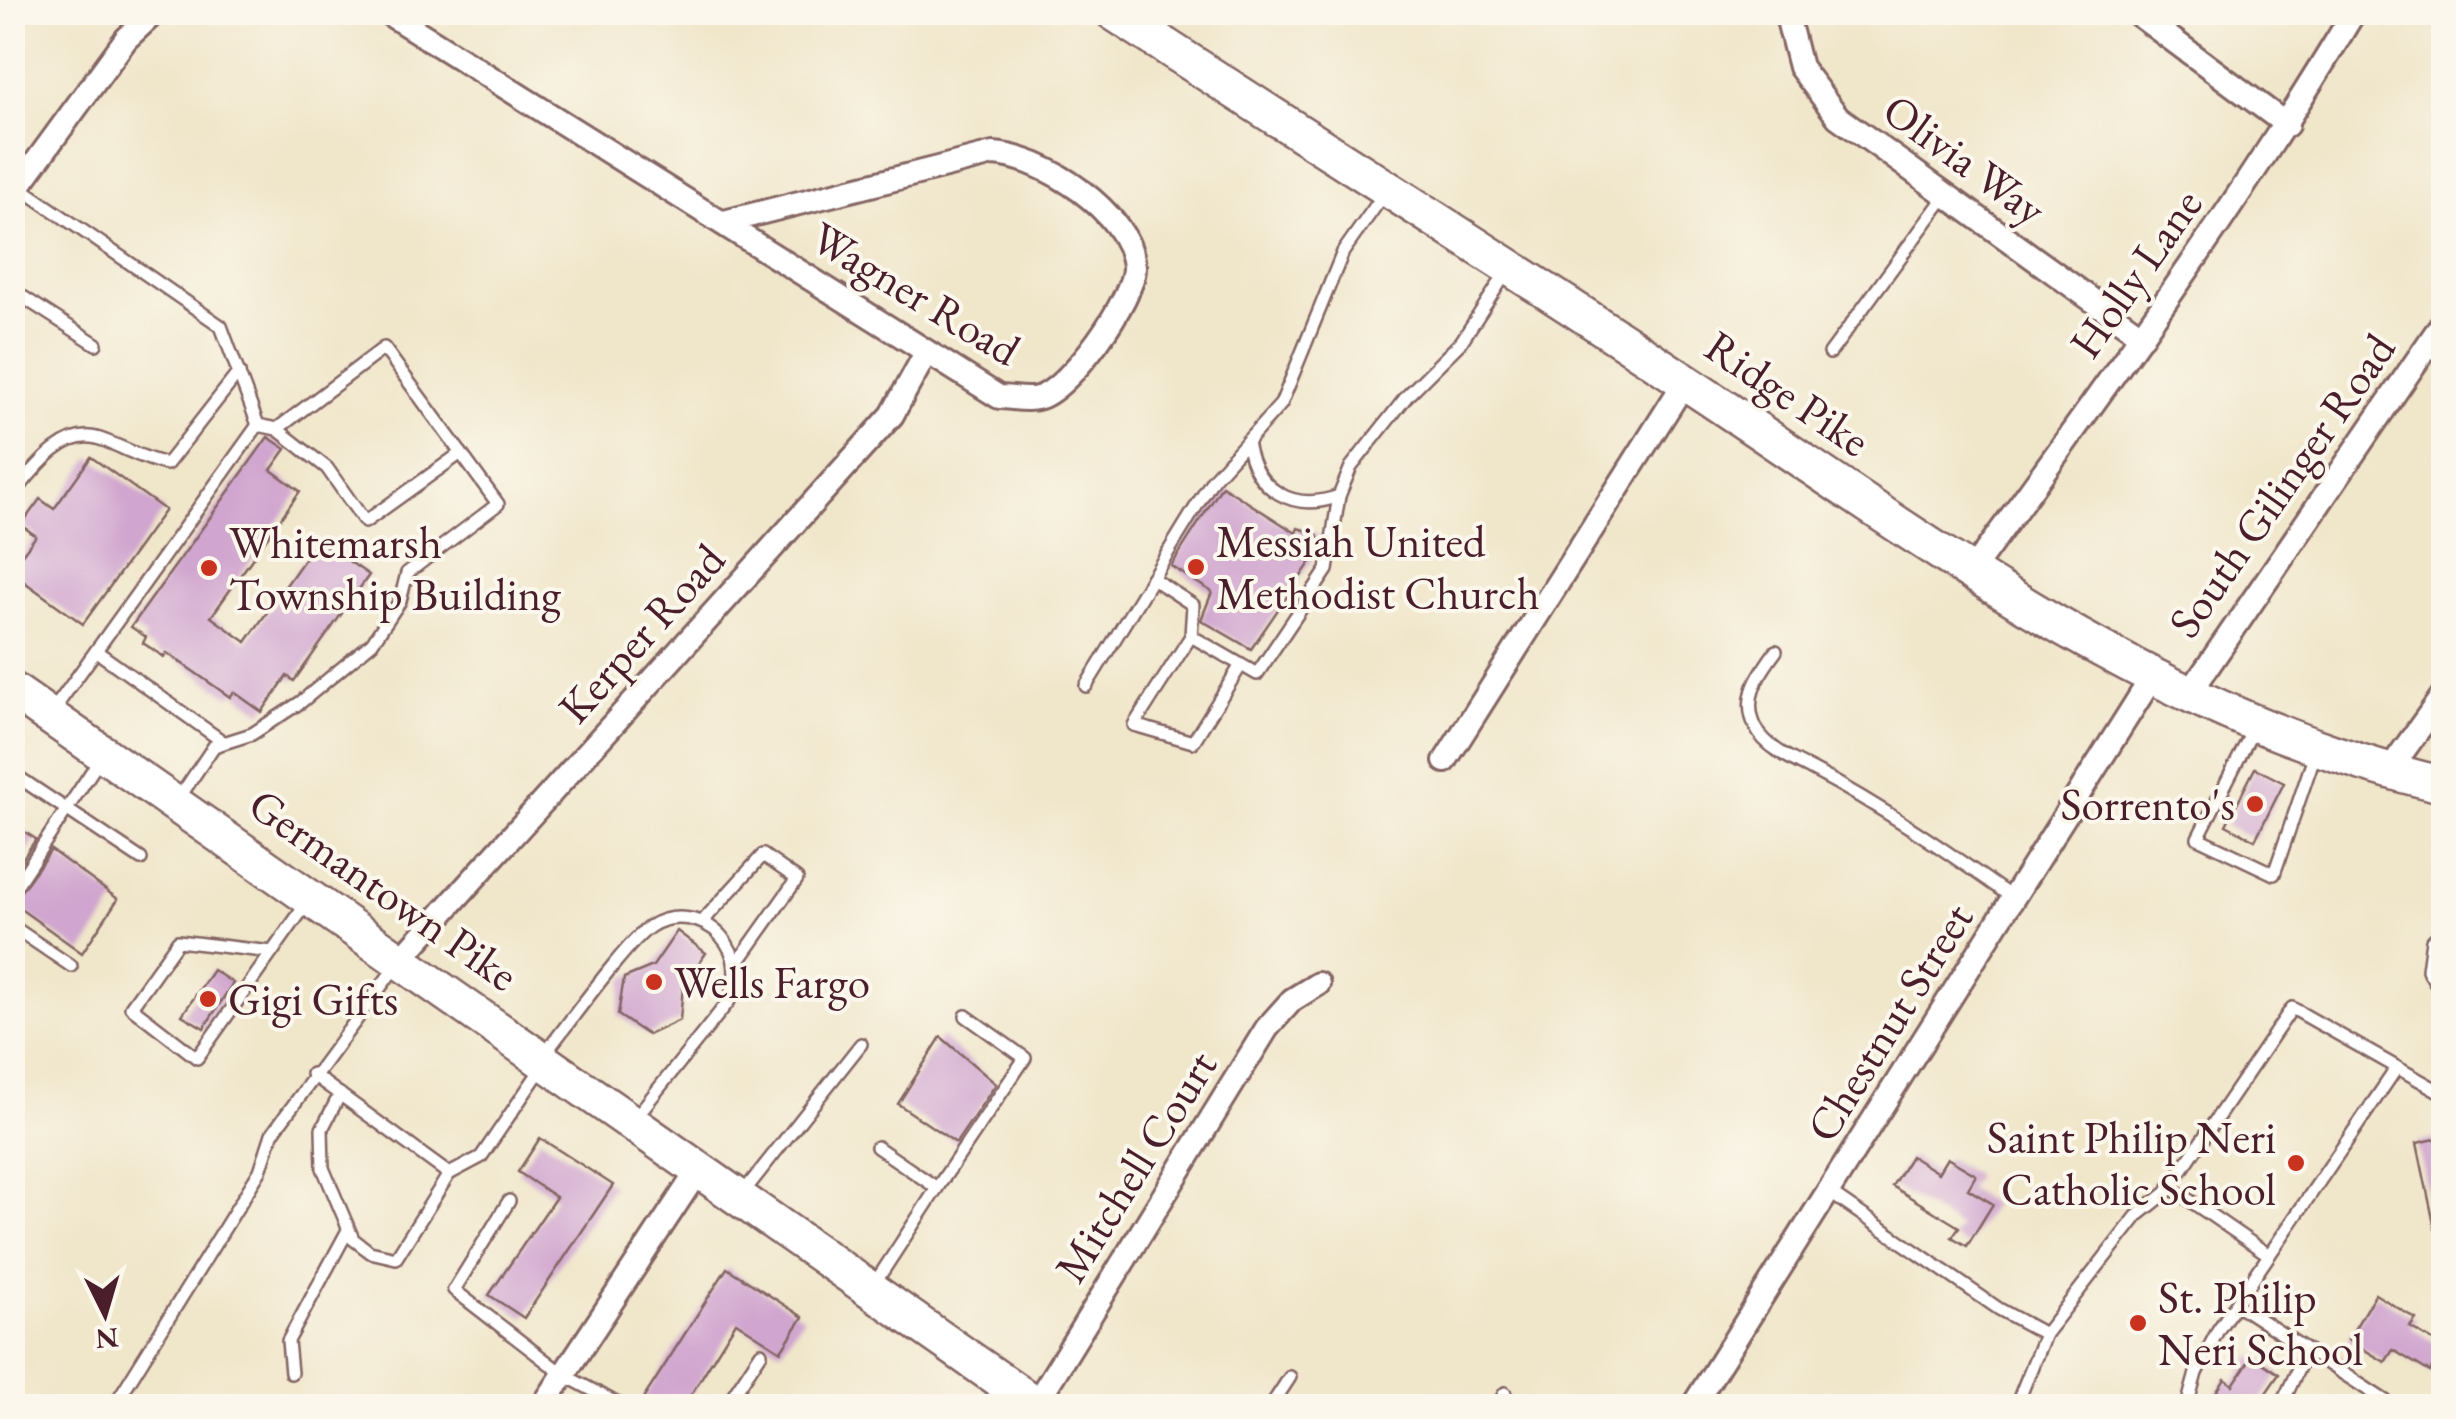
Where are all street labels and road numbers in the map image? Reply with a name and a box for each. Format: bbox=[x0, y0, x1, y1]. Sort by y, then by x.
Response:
street label: Olivia Way bbox=[1872, 80, 2058, 238]
street label: Holly Lane bbox=[2056, 177, 2214, 369]
street label: Wagner Road bbox=[801, 208, 1031, 378]
street label: Ridge Pike bbox=[1694, 317, 1882, 469]
street label: South Gilinger Road bbox=[2155, 322, 2408, 648]
street label: Kerper Road bbox=[545, 531, 737, 735]
street label: Germantown Pike bbox=[238, 775, 530, 1003]
street label: Chestnut Street bbox=[1793, 892, 1985, 1152]
street label: Mitchell Court bbox=[1041, 1039, 1229, 1293]

